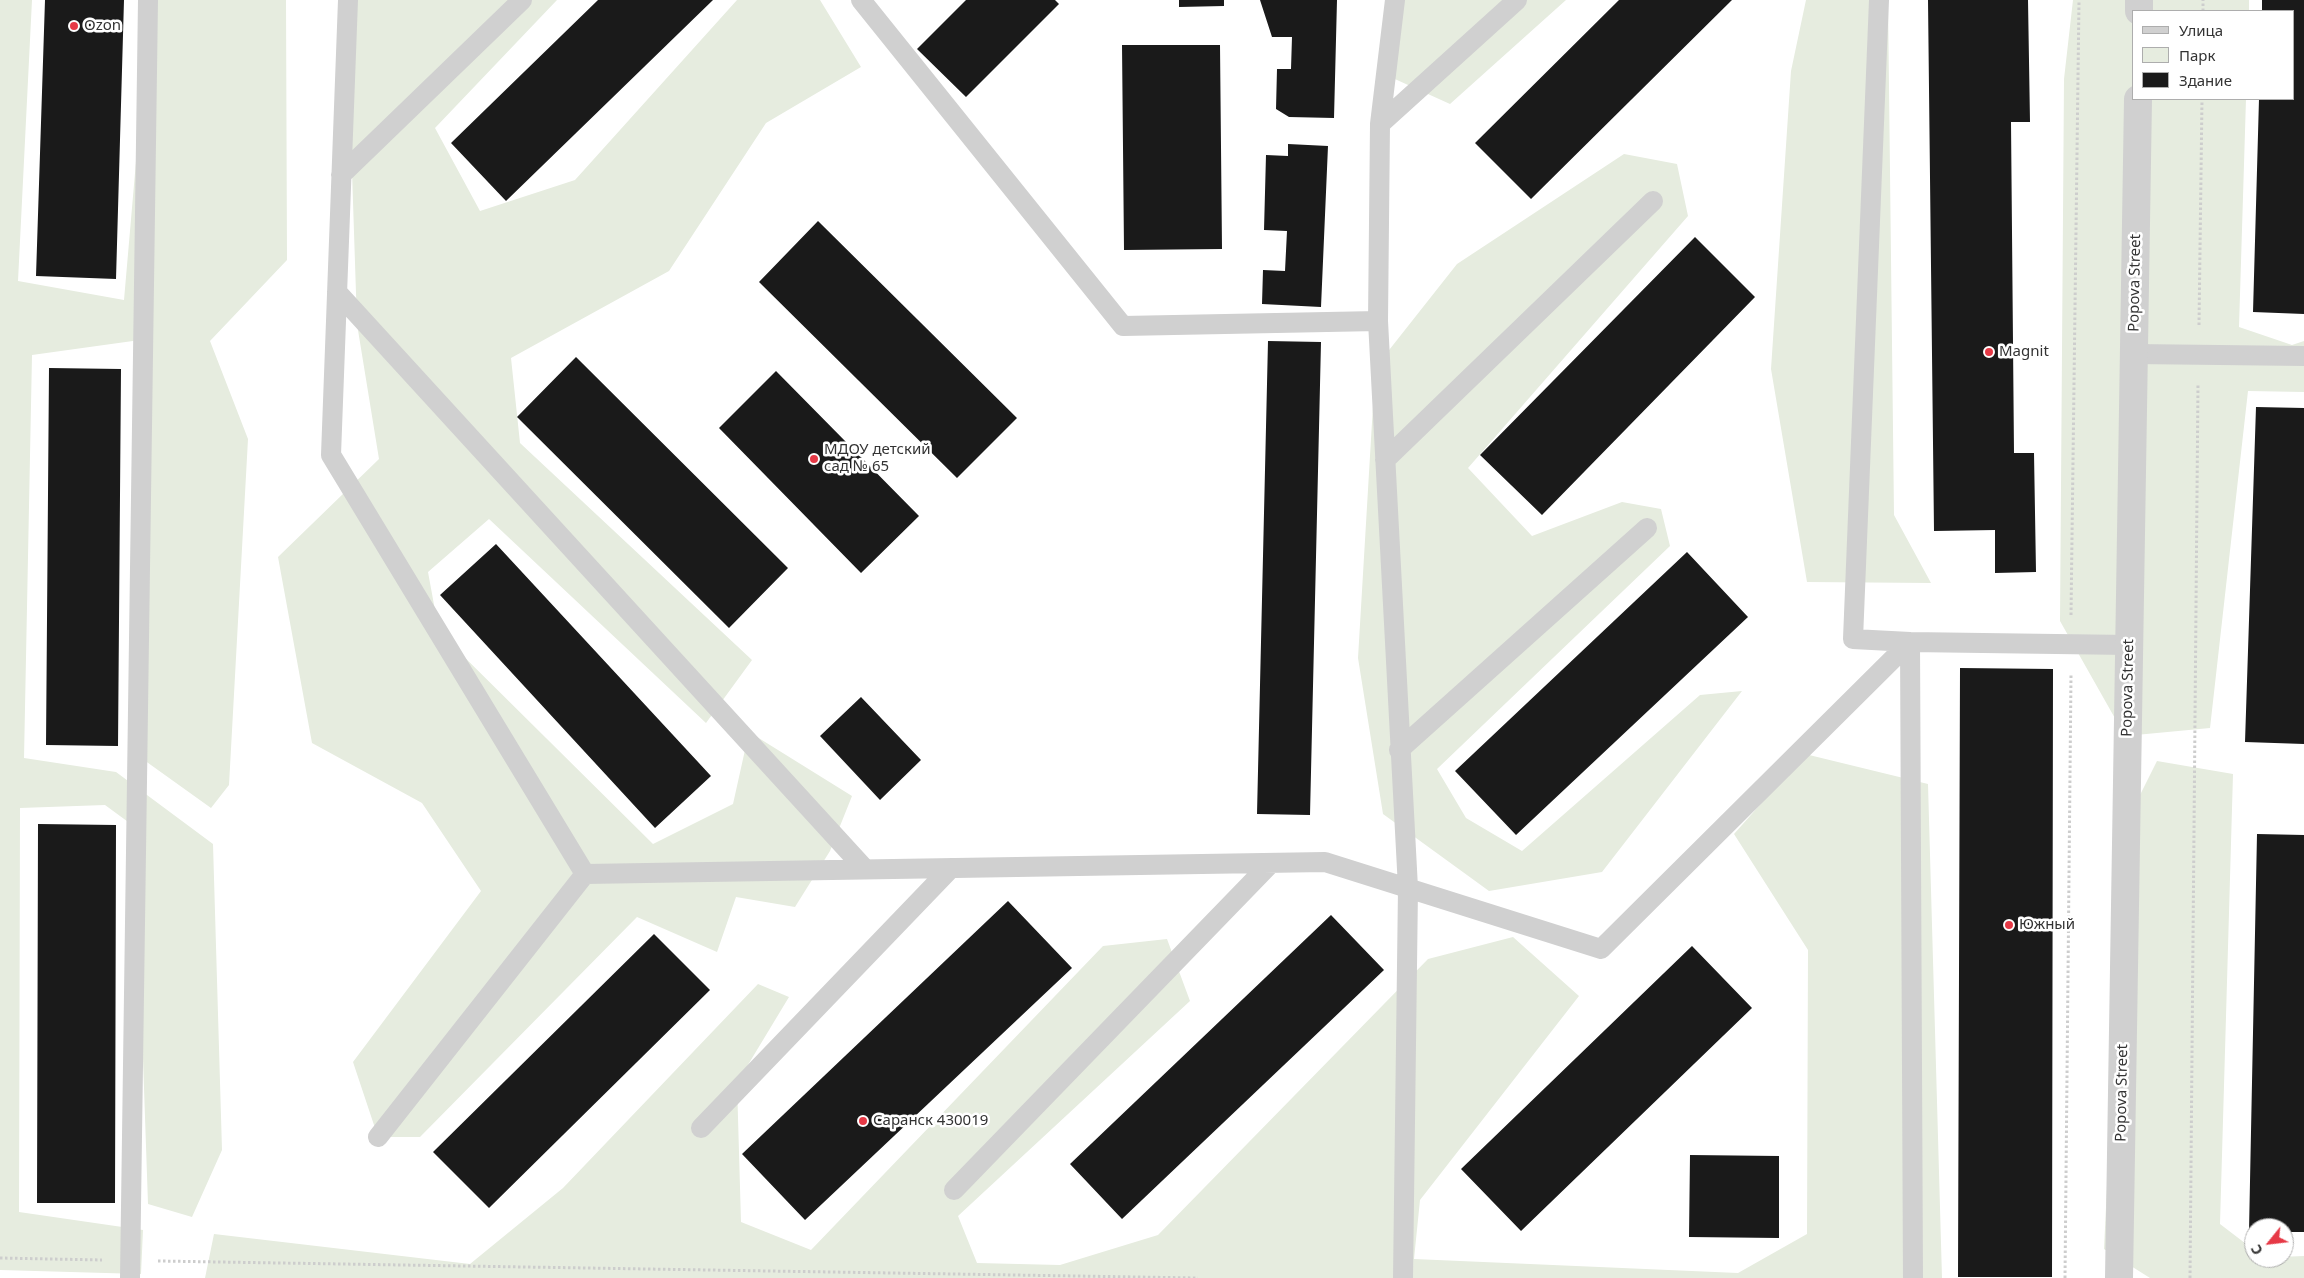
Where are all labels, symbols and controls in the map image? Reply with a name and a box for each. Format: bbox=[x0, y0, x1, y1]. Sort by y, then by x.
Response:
legend bbox=[2132, 10, 2294, 100]
place label: Ozon bbox=[84, 17, 121, 35]
marker: Ozon bbox=[68, 20, 80, 32]
text: Улица bbox=[2179, 20, 2223, 40]
text: Парк bbox=[2179, 45, 2215, 65]
text: Здание bbox=[2179, 70, 2232, 90]
street label: Popova Street bbox=[2125, 234, 2145, 332]
place label: Magnit bbox=[1999, 343, 2049, 361]
marker: Magnit bbox=[1983, 346, 1995, 358]
place label: МДОУ детский сад № 65 bbox=[824, 441, 931, 476]
marker: МДОУ детский сад № 65 bbox=[808, 453, 820, 465]
street label: Popova Street bbox=[2118, 639, 2138, 737]
place label: Южный bbox=[2019, 916, 2075, 934]
marker: Южный bbox=[2003, 919, 2015, 931]
street label: Popova Street bbox=[2112, 1044, 2132, 1142]
place label: Саранск 430019 bbox=[873, 1112, 988, 1130]
marker: Саранск 430019 bbox=[857, 1115, 869, 1127]
north arrow bbox=[2244, 1218, 2294, 1268]
text: С bbox=[2246, 1241, 2267, 1259]

